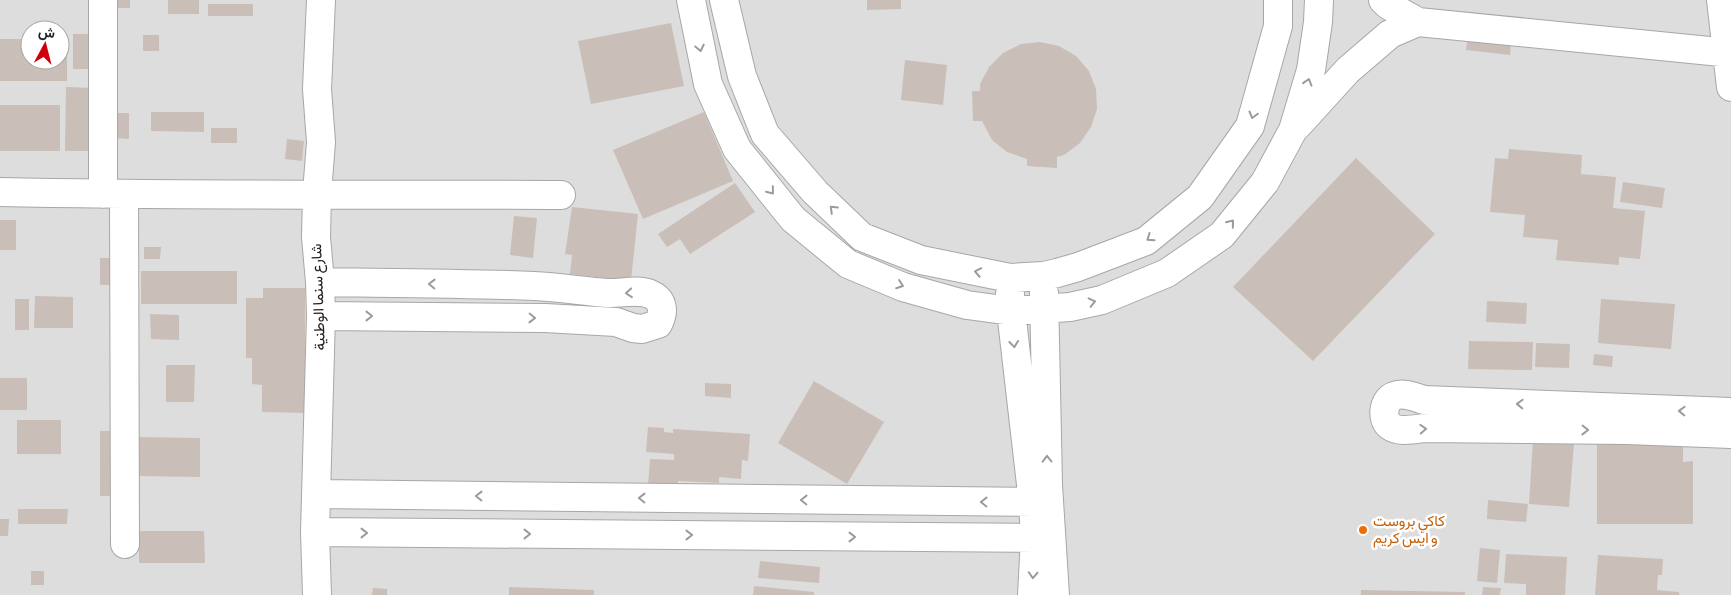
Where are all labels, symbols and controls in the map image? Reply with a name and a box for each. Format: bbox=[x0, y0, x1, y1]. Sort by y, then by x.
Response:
north arrow bbox=[20, 20, 70, 70]
text: ش bbox=[37, 23, 56, 42]
one-way arrow bbox=[695, 43, 705, 52]
one-way arrow bbox=[1302, 78, 1312, 87]
one-way arrow bbox=[1248, 111, 1259, 120]
one-way arrow bbox=[765, 186, 774, 195]
one-way arrow bbox=[829, 206, 838, 215]
one-way arrow bbox=[1226, 220, 1234, 229]
one-way arrow bbox=[1146, 232, 1156, 241]
street label: شارع سنما الوطنية bbox=[307, 243, 331, 351]
one-way arrow bbox=[974, 267, 983, 278]
one-way arrow bbox=[427, 279, 435, 289]
one-way arrow bbox=[895, 279, 904, 289]
one-way arrow bbox=[624, 287, 632, 298]
one-way arrow bbox=[1087, 297, 1096, 308]
one-way arrow bbox=[366, 311, 374, 321]
one-way arrow bbox=[528, 313, 536, 323]
one-way arrow bbox=[1008, 340, 1019, 348]
one-way arrow bbox=[1516, 399, 1524, 410]
one-way arrow bbox=[1678, 405, 1686, 416]
one-way arrow bbox=[1419, 423, 1427, 434]
one-way arrow bbox=[1581, 424, 1589, 435]
one-way arrow bbox=[1042, 455, 1052, 462]
one-way arrow bbox=[475, 491, 482, 501]
one-way arrow bbox=[637, 493, 645, 503]
one-way arrow bbox=[800, 495, 808, 505]
one-way arrow bbox=[980, 497, 988, 507]
place label: كاكي بروست و ايس كريم bbox=[1373, 512, 1445, 548]
marker: كاكي بروست و ايس كريم bbox=[1357, 524, 1369, 536]
one-way arrow bbox=[360, 527, 368, 538]
one-way arrow bbox=[523, 529, 531, 539]
one-way arrow bbox=[686, 530, 693, 540]
one-way arrow bbox=[848, 531, 856, 542]
one-way arrow bbox=[1027, 571, 1038, 579]

